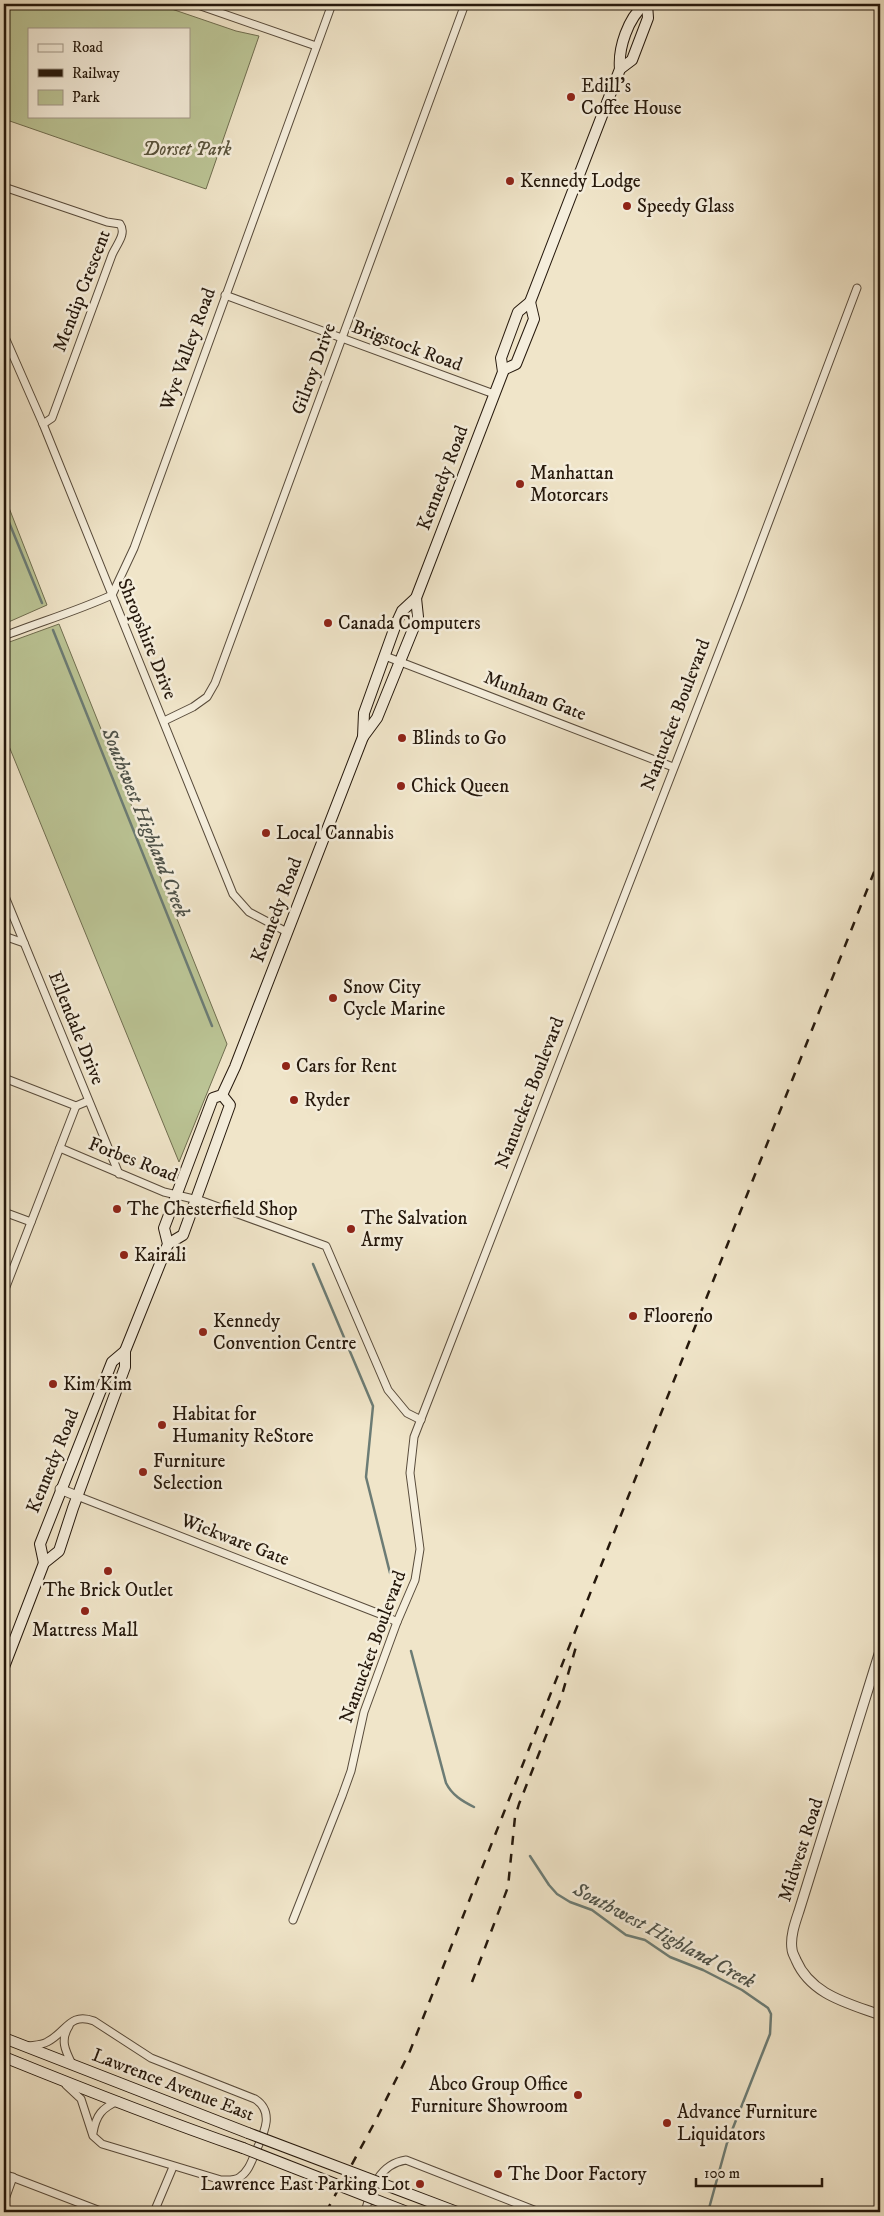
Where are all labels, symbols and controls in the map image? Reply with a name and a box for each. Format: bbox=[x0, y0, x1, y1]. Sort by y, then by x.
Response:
legend bbox=[28, 28, 190, 118]
text: Road bbox=[72, 38, 104, 57]
text: Railway bbox=[72, 64, 120, 83]
place label: Edill's Coffee House bbox=[581, 75, 682, 120]
text: Park bbox=[72, 88, 101, 107]
marker: Edill's Coffee House bbox=[565, 91, 577, 103]
park label: Dorset Park bbox=[143, 138, 231, 161]
place label: Kennedy Lodge bbox=[520, 170, 641, 193]
marker: Kennedy Lodge bbox=[504, 175, 516, 187]
place label: Speedy Glass bbox=[637, 195, 734, 218]
marker: Speedy Glass bbox=[621, 200, 633, 212]
street label: Mendip Crescent bbox=[48, 227, 116, 355]
street label: Wye Valley Road bbox=[155, 284, 221, 414]
street label: Brigstock Road bbox=[349, 315, 466, 377]
street label: Gilroy Drive bbox=[287, 320, 341, 418]
street label: Kennedy Road bbox=[412, 422, 474, 534]
place label: Manhattan Motorcars bbox=[530, 462, 614, 507]
marker: Manhattan Motorcars bbox=[514, 478, 526, 490]
street label: Shropshire Drive bbox=[112, 575, 182, 703]
place label: Canada Computers bbox=[338, 612, 481, 635]
marker: Canada Computers bbox=[322, 617, 334, 629]
street label: Nantucket Boulevard bbox=[636, 635, 716, 794]
street label: Munham Gate bbox=[481, 666, 590, 726]
water label: Southwest Highland Creek bbox=[95, 724, 195, 922]
place label: Blinds to Go bbox=[412, 727, 506, 750]
marker: Blinds to Go bbox=[396, 732, 408, 744]
place label: Chick Queen bbox=[411, 775, 509, 798]
marker: Chick Queen bbox=[395, 780, 407, 792]
place label: Local Cannabis bbox=[276, 822, 394, 845]
marker: Local Cannabis bbox=[260, 827, 272, 839]
street label: Kennedy Road bbox=[246, 854, 308, 966]
street label: Ellendale Drive bbox=[43, 968, 109, 1088]
place label: Snow City Cycle Marine bbox=[343, 976, 445, 1021]
marker: Snow City Cycle Marine bbox=[327, 992, 339, 1004]
street label: Nantucket Boulevard bbox=[490, 1013, 570, 1172]
place label: Cars for Rent bbox=[296, 1055, 397, 1078]
marker: Cars for Rent bbox=[280, 1060, 292, 1072]
place label: Ryder bbox=[304, 1089, 350, 1112]
marker: Ryder bbox=[288, 1094, 300, 1106]
street label: Forbes Road bbox=[85, 1132, 181, 1188]
place label: The Chesterfield Shop bbox=[127, 1198, 298, 1221]
marker: The Chesterfield Shop bbox=[111, 1203, 123, 1215]
place label: The Salvation Army bbox=[361, 1207, 467, 1252]
marker: The Salvation Army bbox=[345, 1223, 357, 1235]
place label: Kairali bbox=[134, 1244, 186, 1267]
marker: Kairali bbox=[118, 1249, 130, 1261]
place label: Flooreno bbox=[643, 1305, 713, 1328]
place label: Kennedy Convention Centre bbox=[213, 1310, 356, 1355]
marker: Flooreno bbox=[627, 1310, 639, 1322]
marker: Kennedy Convention Centre bbox=[197, 1326, 209, 1338]
place label: Kim Kim bbox=[63, 1373, 132, 1396]
marker: Kim Kim bbox=[47, 1378, 59, 1390]
place label: Habitat for Humanity ReStore bbox=[172, 1403, 314, 1448]
street label: Kennedy Road bbox=[22, 1405, 85, 1517]
marker: Habitat for Humanity ReStore bbox=[156, 1419, 168, 1431]
place label: Furniture Selection bbox=[153, 1450, 225, 1495]
marker: Furniture Selection bbox=[137, 1466, 149, 1478]
street label: Wickware Gate bbox=[177, 1508, 293, 1571]
marker: The Brick Outlet bbox=[102, 1565, 114, 1577]
street label: Nantucket Boulevard bbox=[335, 1567, 411, 1726]
place label: The Brick Outlet bbox=[43, 1579, 173, 1602]
marker: Mattress Mall bbox=[79, 1605, 91, 1617]
place label: Mattress Mall bbox=[32, 1619, 138, 1642]
street label: Midwest Road bbox=[773, 1795, 829, 1905]
water label: Southwest Highland Creek bbox=[568, 1877, 760, 1995]
street label: Lawrence Avenue East bbox=[89, 2044, 257, 2126]
place label: Abco Group Office Furniture Showroom bbox=[411, 2073, 568, 2118]
marker: Abco Group Office Furniture Showroom bbox=[572, 2089, 584, 2101]
place label: Advance Furniture Liquidators bbox=[677, 2101, 817, 2147]
marker: Advance Furniture Liquidators bbox=[661, 2117, 673, 2129]
scale bar bbox=[696, 2156, 823, 2188]
place label: The Door Factory bbox=[508, 2163, 648, 2186]
text: 100 m bbox=[704, 2164, 740, 2183]
marker: The Door Factory bbox=[492, 2168, 504, 2180]
place label: Lawrence East Parking Lot bbox=[201, 2173, 410, 2196]
marker: Lawrence East Parking Lot bbox=[414, 2178, 426, 2190]

